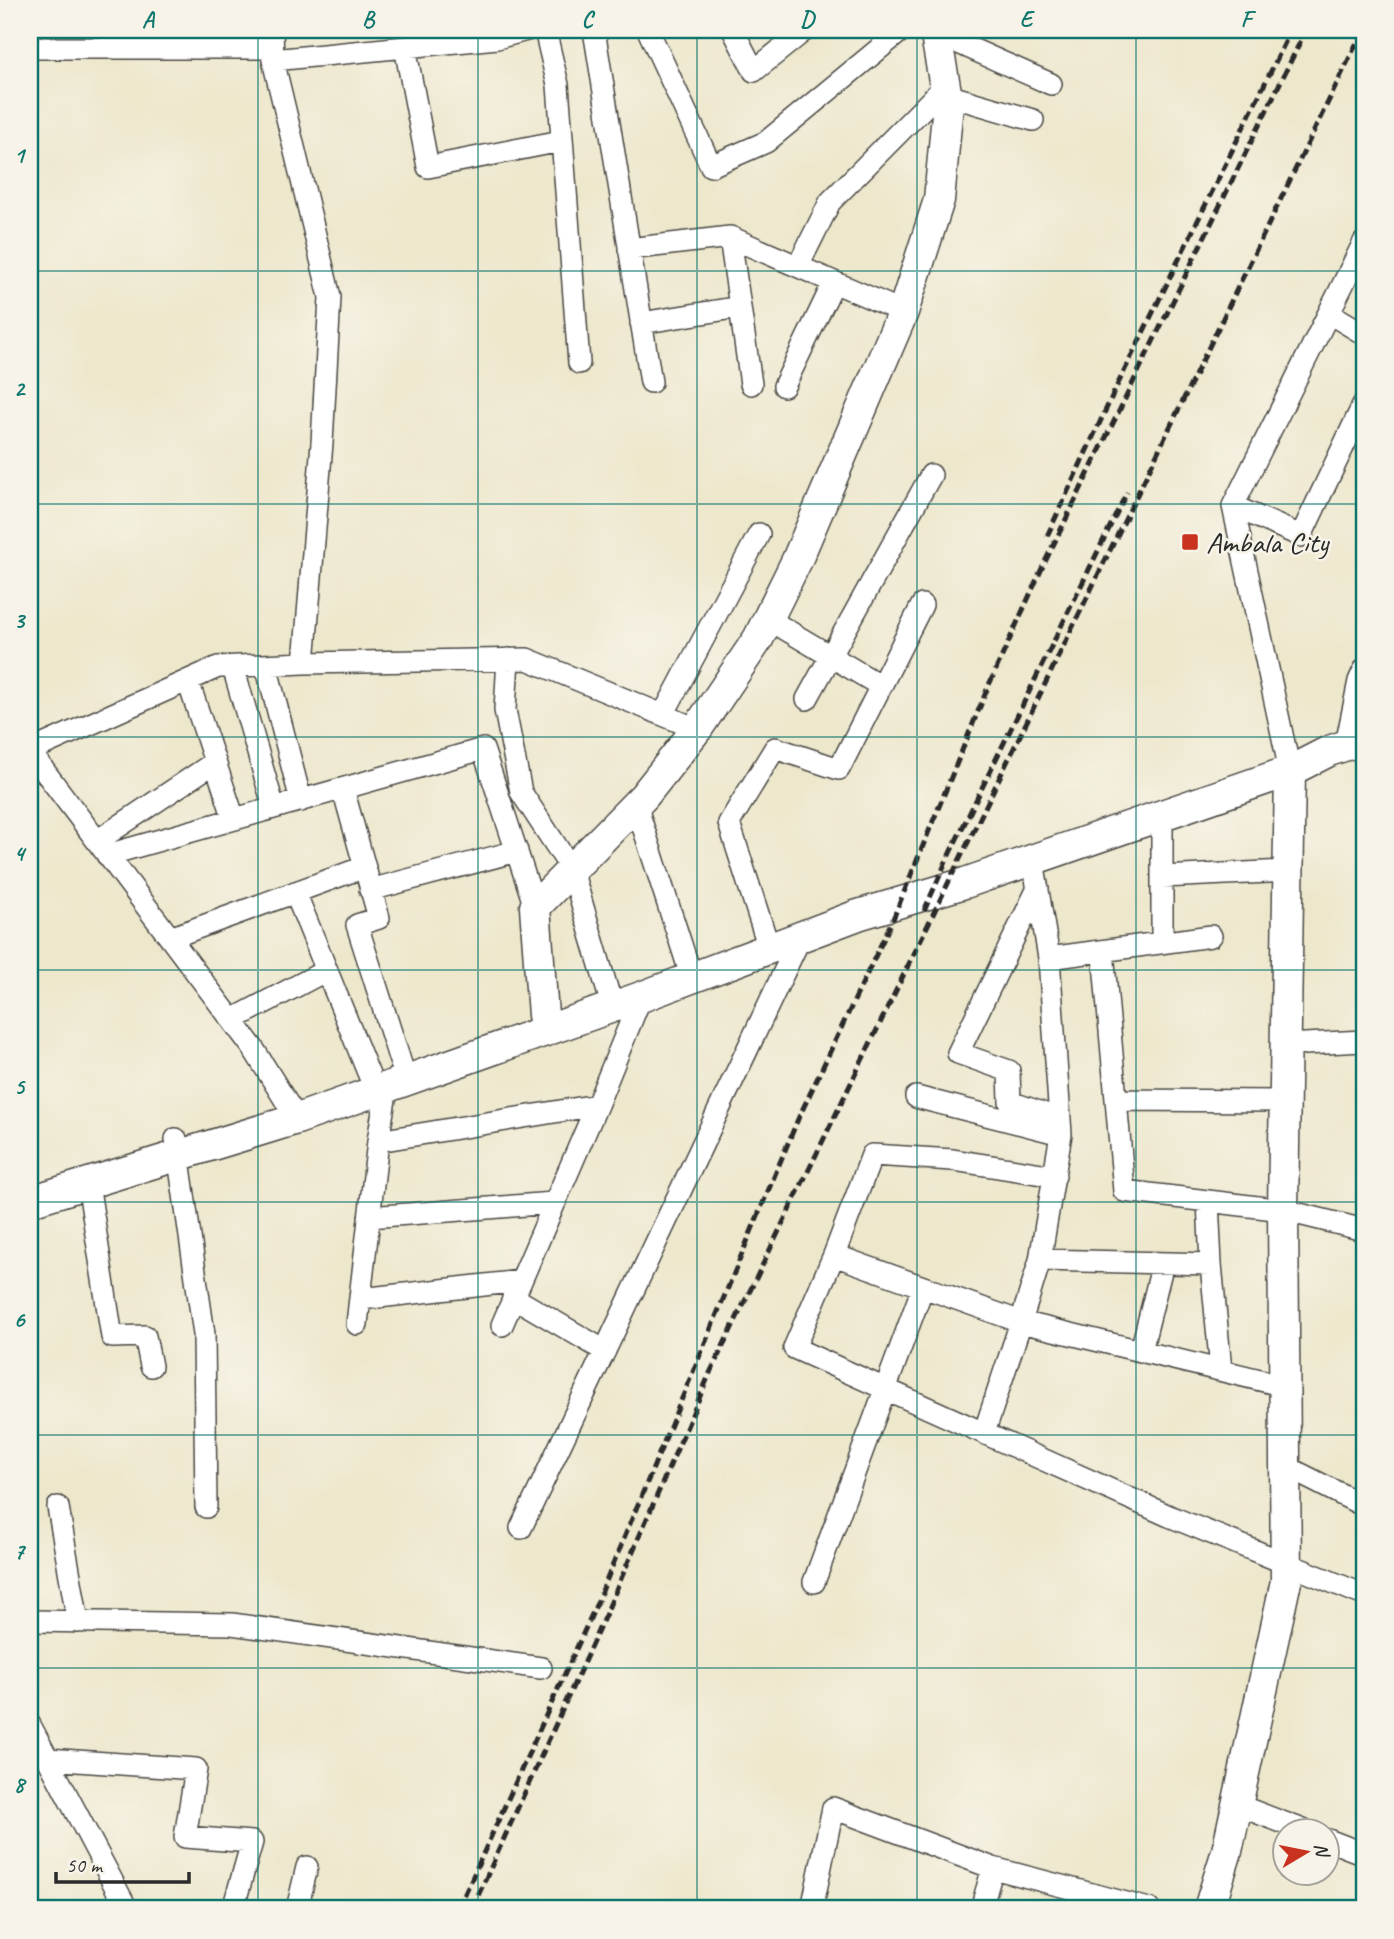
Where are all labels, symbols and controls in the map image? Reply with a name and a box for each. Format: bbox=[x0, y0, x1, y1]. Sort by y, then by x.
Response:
text: A bbox=[142, 5, 156, 34]
text: B bbox=[362, 5, 376, 34]
text: C bbox=[582, 5, 596, 34]
text: D bbox=[800, 5, 816, 34]
text: E bbox=[1020, 5, 1036, 34]
text: F bbox=[1241, 5, 1257, 34]
text: 1 bbox=[14, 141, 27, 170]
text: 2 bbox=[14, 374, 27, 403]
place label: Ambala City bbox=[1206, 523, 1330, 561]
marker: Ambala City bbox=[1180, 532, 1200, 552]
text: 3 bbox=[14, 606, 27, 635]
text: 4 bbox=[14, 839, 27, 868]
text: 5 bbox=[14, 1072, 26, 1101]
text: 6 bbox=[14, 1305, 27, 1334]
text: 7 bbox=[14, 1537, 27, 1566]
text: 8 bbox=[14, 1770, 27, 1799]
north arrow bbox=[1272, 1816, 1342, 1886]
scale bar bbox=[56, 1841, 189, 1885]
text: N bbox=[1309, 1841, 1335, 1860]
text: 50 m bbox=[66, 1852, 104, 1878]

